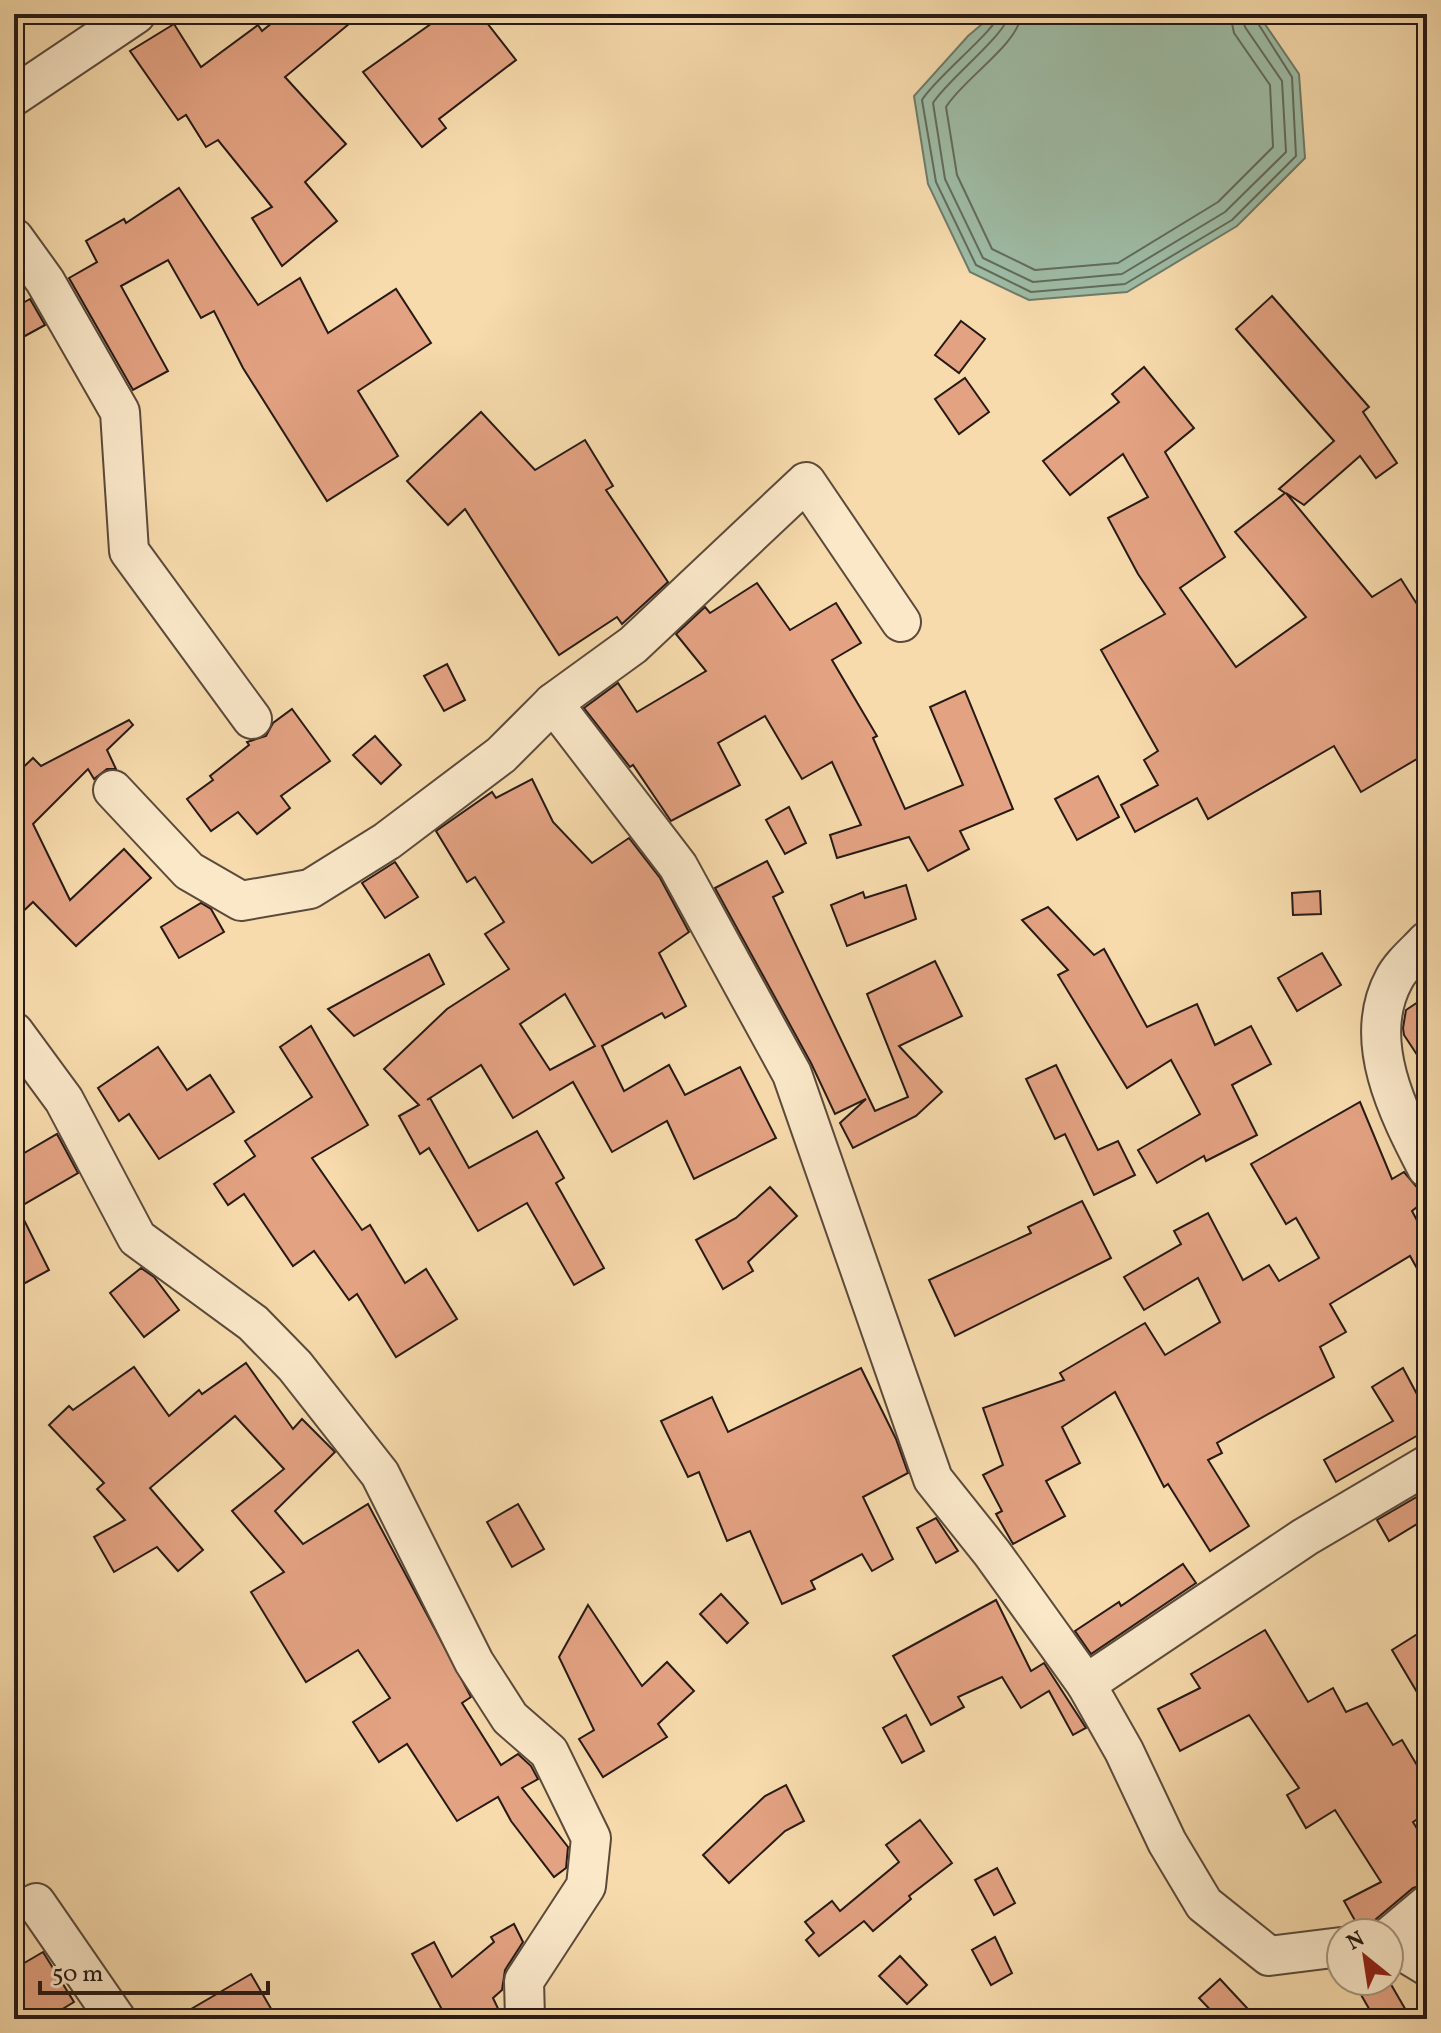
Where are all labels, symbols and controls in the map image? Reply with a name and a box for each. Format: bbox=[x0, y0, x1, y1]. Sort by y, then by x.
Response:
north arrow bbox=[1325, 1917, 1405, 1997]
text: N bbox=[1342, 1924, 1371, 1959]
scale bar bbox=[40, 1945, 268, 1995]
text: 50 m bbox=[52, 1958, 104, 1992]

